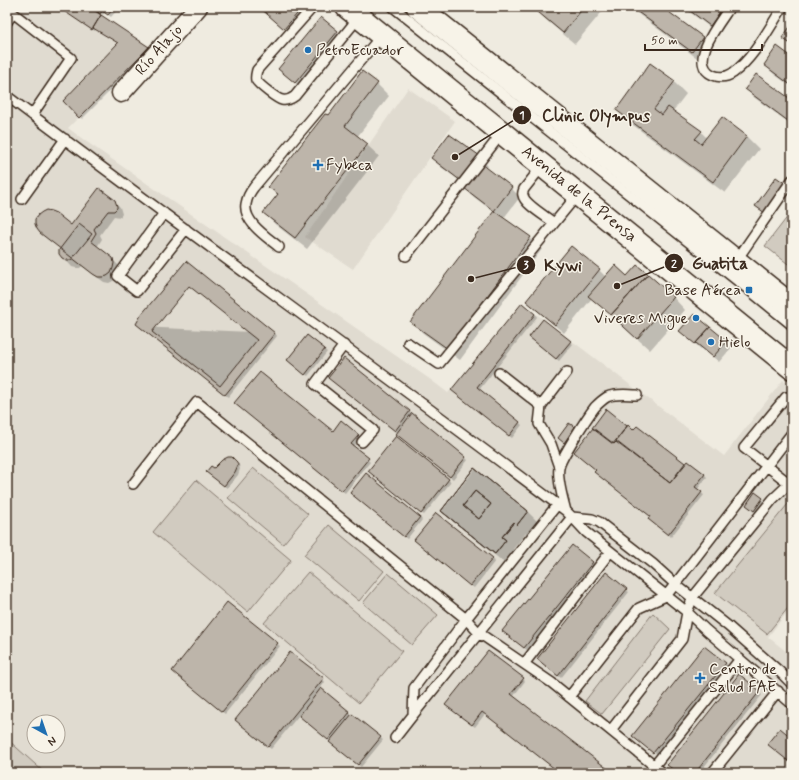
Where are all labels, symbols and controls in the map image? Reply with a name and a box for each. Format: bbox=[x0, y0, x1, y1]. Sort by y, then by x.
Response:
street label: Río Alajo bbox=[131, 20, 188, 80]
scale bar bbox=[645, 26, 762, 52]
text: 50 m bbox=[651, 33, 678, 49]
place label: PetroEcuador bbox=[316, 40, 404, 61]
marker: PetroEcuador bbox=[303, 45, 313, 55]
callout: Clinic Olympus bbox=[512, 100, 660, 129]
text: Clinic Olympus bbox=[542, 105, 650, 128]
text: 1 bbox=[519, 108, 525, 124]
street label: Avenida de la Prensa bbox=[517, 141, 641, 247]
place label: Fybeca bbox=[326, 155, 373, 176]
marker: Fybeca bbox=[313, 160, 323, 170]
callout: Guatita bbox=[664, 249, 756, 278]
callout: Kywi bbox=[516, 251, 590, 280]
text: Guatita bbox=[692, 253, 748, 275]
text: Kywi bbox=[544, 255, 582, 277]
text: 2 bbox=[671, 257, 677, 273]
text: 3 bbox=[523, 258, 529, 274]
place label: Base Aérea bbox=[664, 280, 741, 301]
marker: Base Aérea bbox=[744, 285, 754, 295]
place label: Viveres Migue bbox=[594, 308, 688, 330]
marker: Viveres Migue bbox=[691, 313, 701, 323]
place label: Hielo bbox=[719, 332, 750, 353]
marker: Hielo bbox=[706, 337, 716, 347]
place label: Centro de Salud FAE bbox=[709, 659, 777, 698]
marker: Centro de Salud FAE bbox=[694, 672, 706, 684]
north arrow bbox=[26, 714, 66, 754]
text: N bbox=[44, 733, 59, 749]

